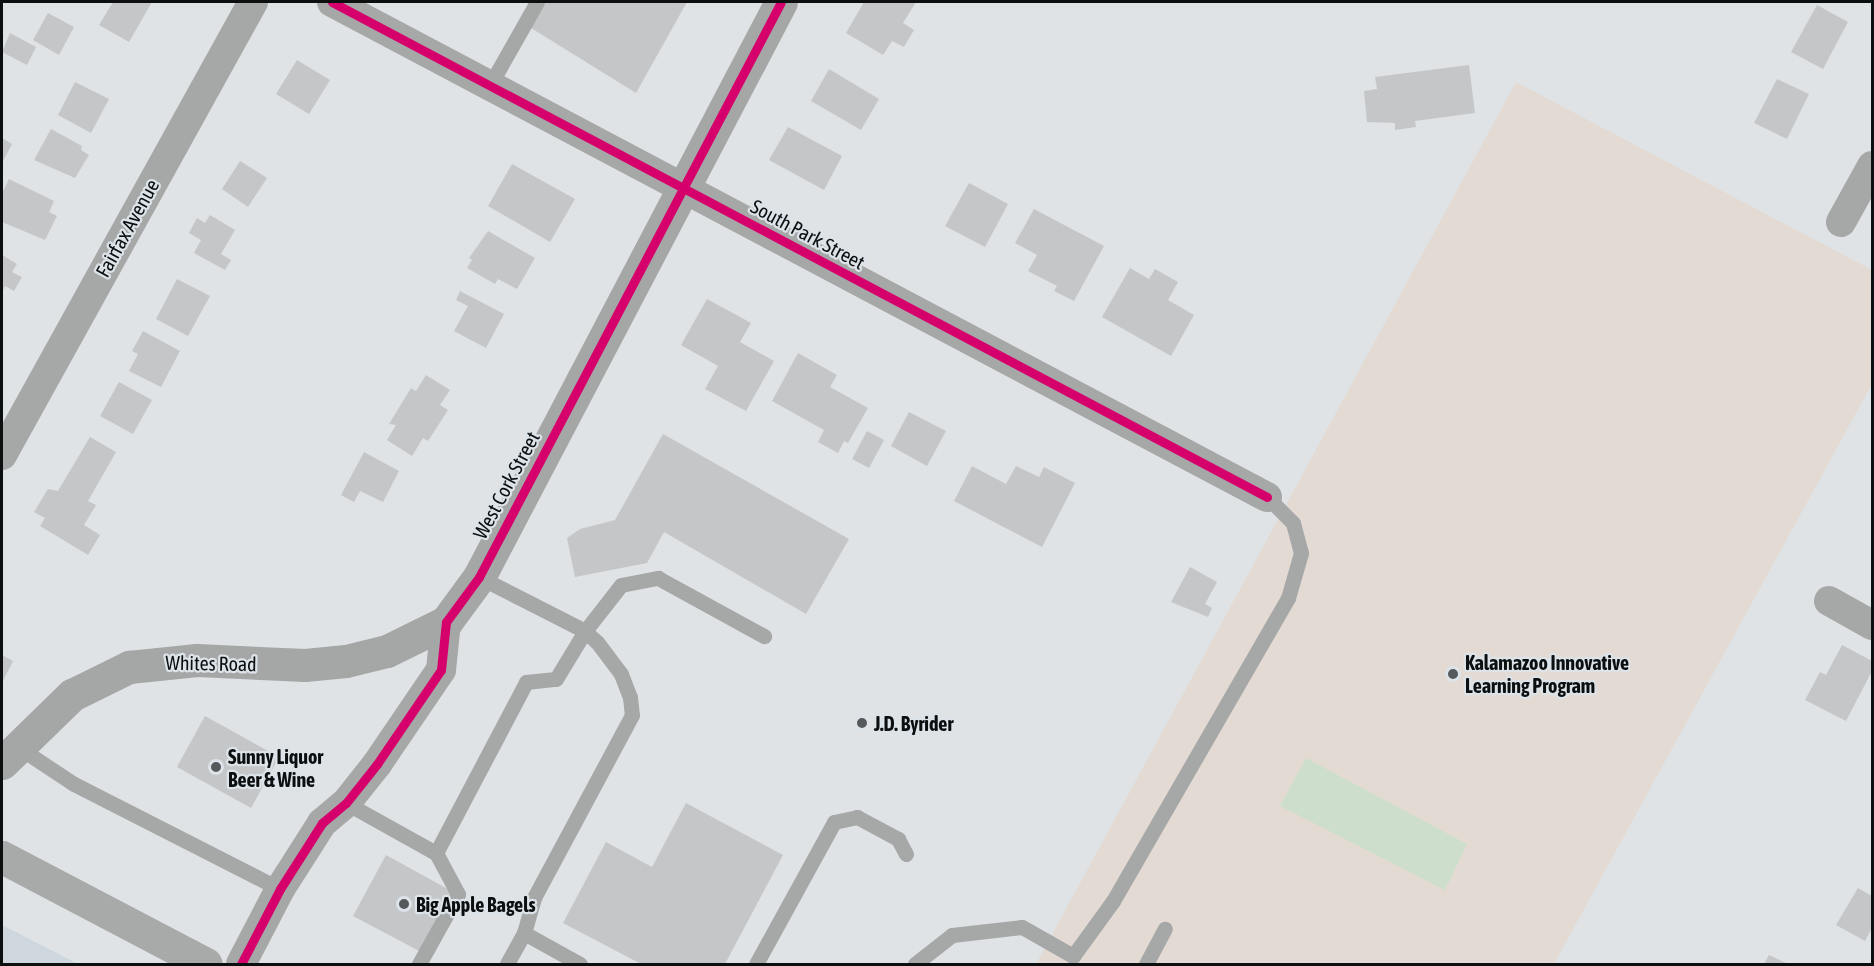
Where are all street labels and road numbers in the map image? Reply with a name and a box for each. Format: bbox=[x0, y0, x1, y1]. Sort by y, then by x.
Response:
street label: Fairfax Avenue bbox=[90, 175, 164, 281]
street label: South Park Street bbox=[747, 194, 869, 274]
street label: West Cork Street bbox=[468, 427, 544, 543]
street label: Whites Road bbox=[165, 650, 257, 676]

